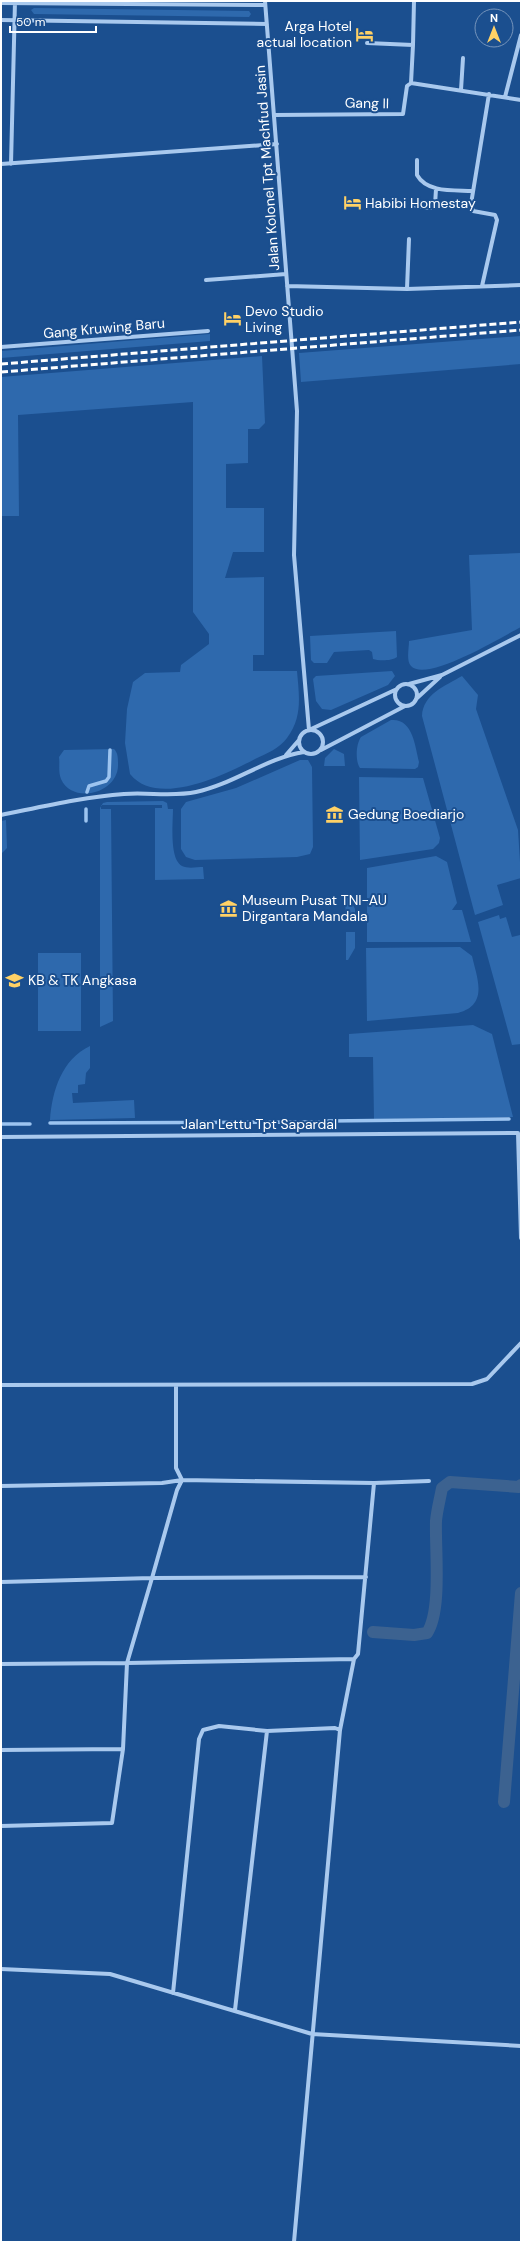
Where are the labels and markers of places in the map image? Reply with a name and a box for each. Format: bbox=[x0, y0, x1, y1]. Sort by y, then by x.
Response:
place label: Arga Hotel actual location bbox=[257, 17, 352, 51]
hotel icon: Arga Hotel actual location bbox=[355, 24, 375, 44]
hotel icon: Habibi Homestay bbox=[342, 193, 362, 213]
place label: Habibi Homestay bbox=[365, 194, 476, 212]
place label: Devo Studio Living bbox=[245, 302, 323, 336]
hotel icon: Devo Studio Living bbox=[222, 309, 242, 329]
museum icon: Gedung Boediarjo bbox=[325, 804, 345, 824]
place label: Gedung Boediarjo bbox=[348, 805, 464, 823]
place label: Museum Pusat TNI-AU Dirgantara Mandala bbox=[242, 891, 387, 925]
museum icon: Museum Pusat TNI-AU Dirgantara Mandala bbox=[219, 898, 239, 918]
school or university icon: KB & TK Angkasa bbox=[5, 970, 25, 990]
place label: KB & TK Angkasa bbox=[28, 971, 137, 989]

